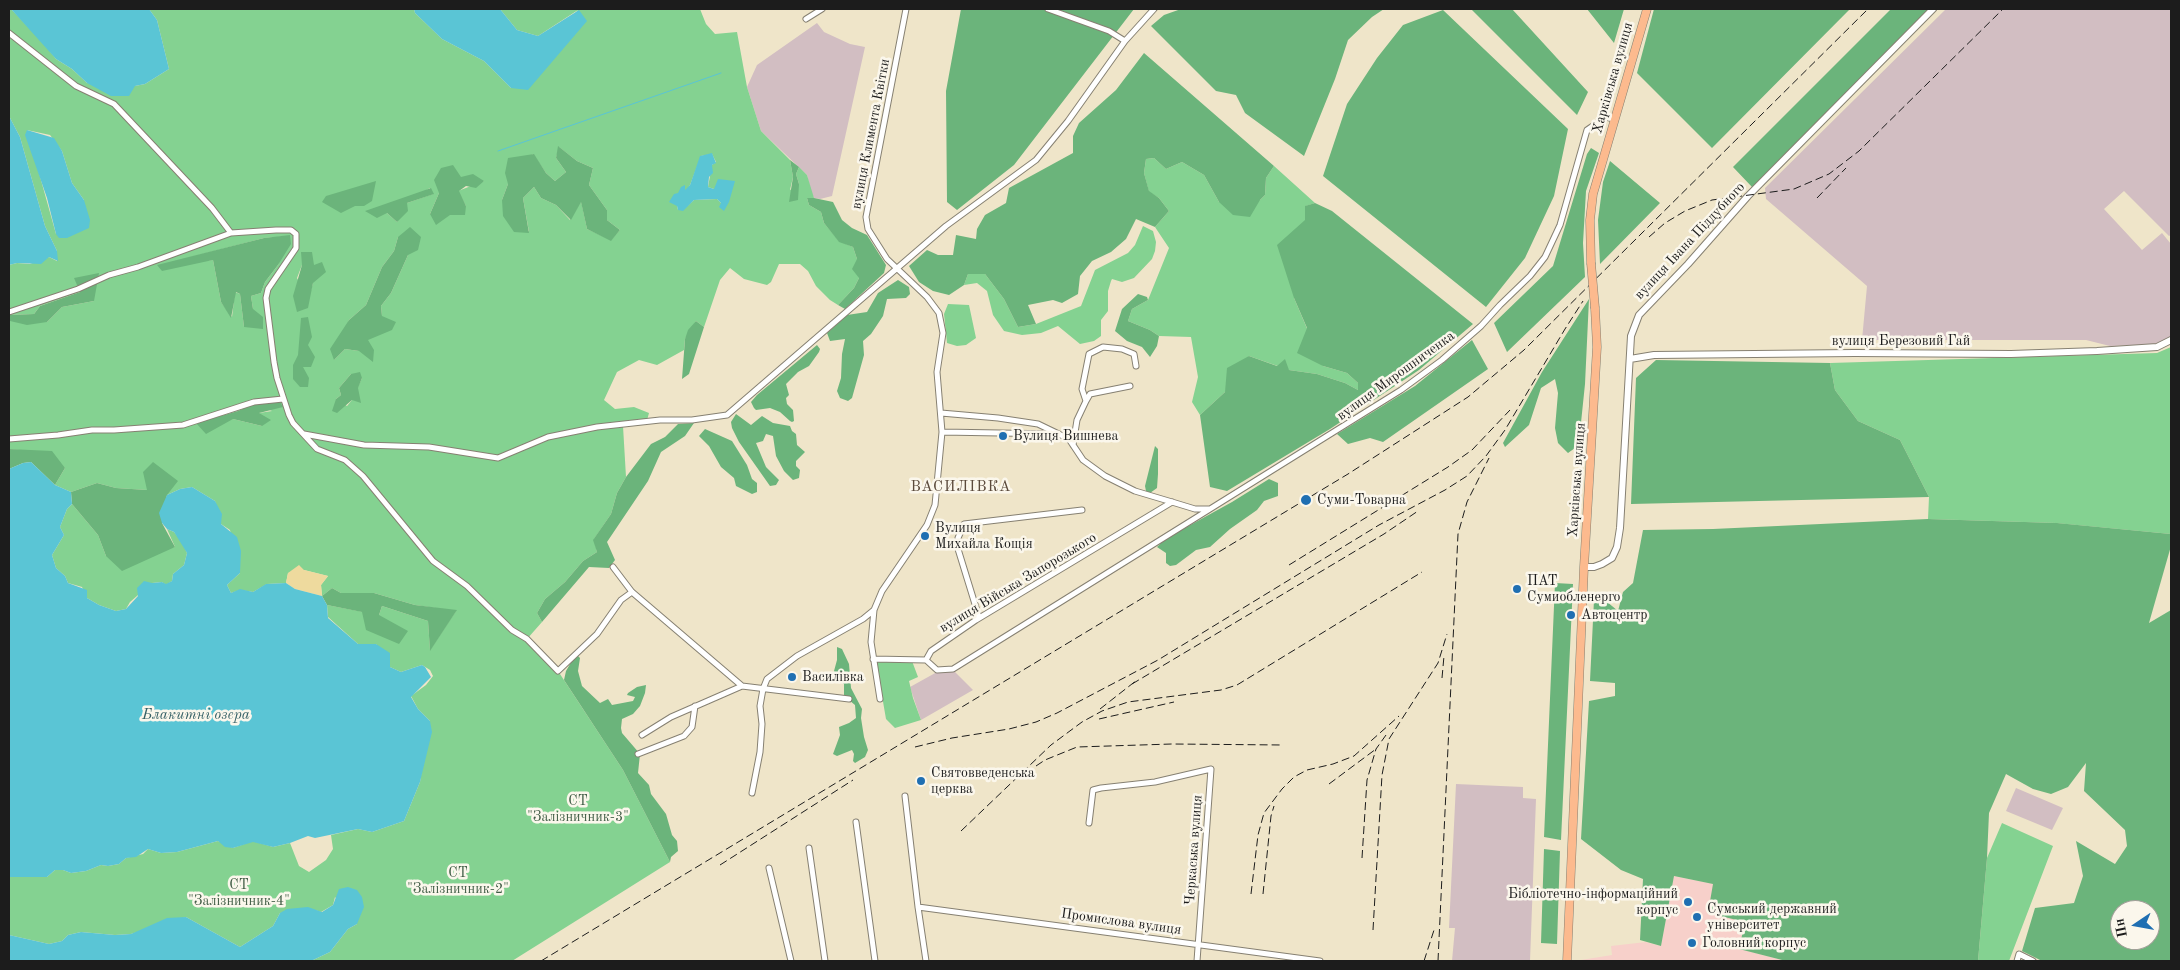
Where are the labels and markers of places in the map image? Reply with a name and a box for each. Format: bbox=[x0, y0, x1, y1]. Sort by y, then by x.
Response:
place label: Вулиця Вишнева bbox=[1013, 428, 1118, 444]
marker: Вулиця Вишнева bbox=[997, 430, 1009, 442]
place label: Суми-Товарна bbox=[1317, 492, 1406, 508]
marker: Суми-Товарна bbox=[1299, 493, 1313, 507]
place label: Вулиця Михайла Кощія bbox=[935, 520, 1033, 552]
marker: Вулиця Михайла Кощія bbox=[919, 530, 931, 542]
place label: ПАТ Сумиобленерго bbox=[1527, 573, 1620, 606]
marker: ПАТ Сумиобленерго bbox=[1511, 583, 1523, 595]
place label: Автоцентр bbox=[1581, 607, 1648, 623]
marker: Автоцентр bbox=[1565, 609, 1577, 621]
place label: Василівка bbox=[802, 669, 864, 685]
marker: Василівка bbox=[786, 671, 798, 683]
place label: Святовведенська церква bbox=[931, 765, 1035, 798]
marker: Святовведенська церква bbox=[915, 775, 927, 787]
place label: Бібліотечно-інформаційний корпус bbox=[1508, 886, 1678, 919]
marker: Бібліотечно-інформаційний корпус bbox=[1682, 896, 1694, 908]
place label: Сумський державний університет bbox=[1707, 901, 1837, 934]
marker: Сумський державний університет bbox=[1691, 911, 1703, 923]
place label: Головний корпус bbox=[1702, 935, 1806, 951]
marker: Головний корпус bbox=[1686, 937, 1698, 949]

